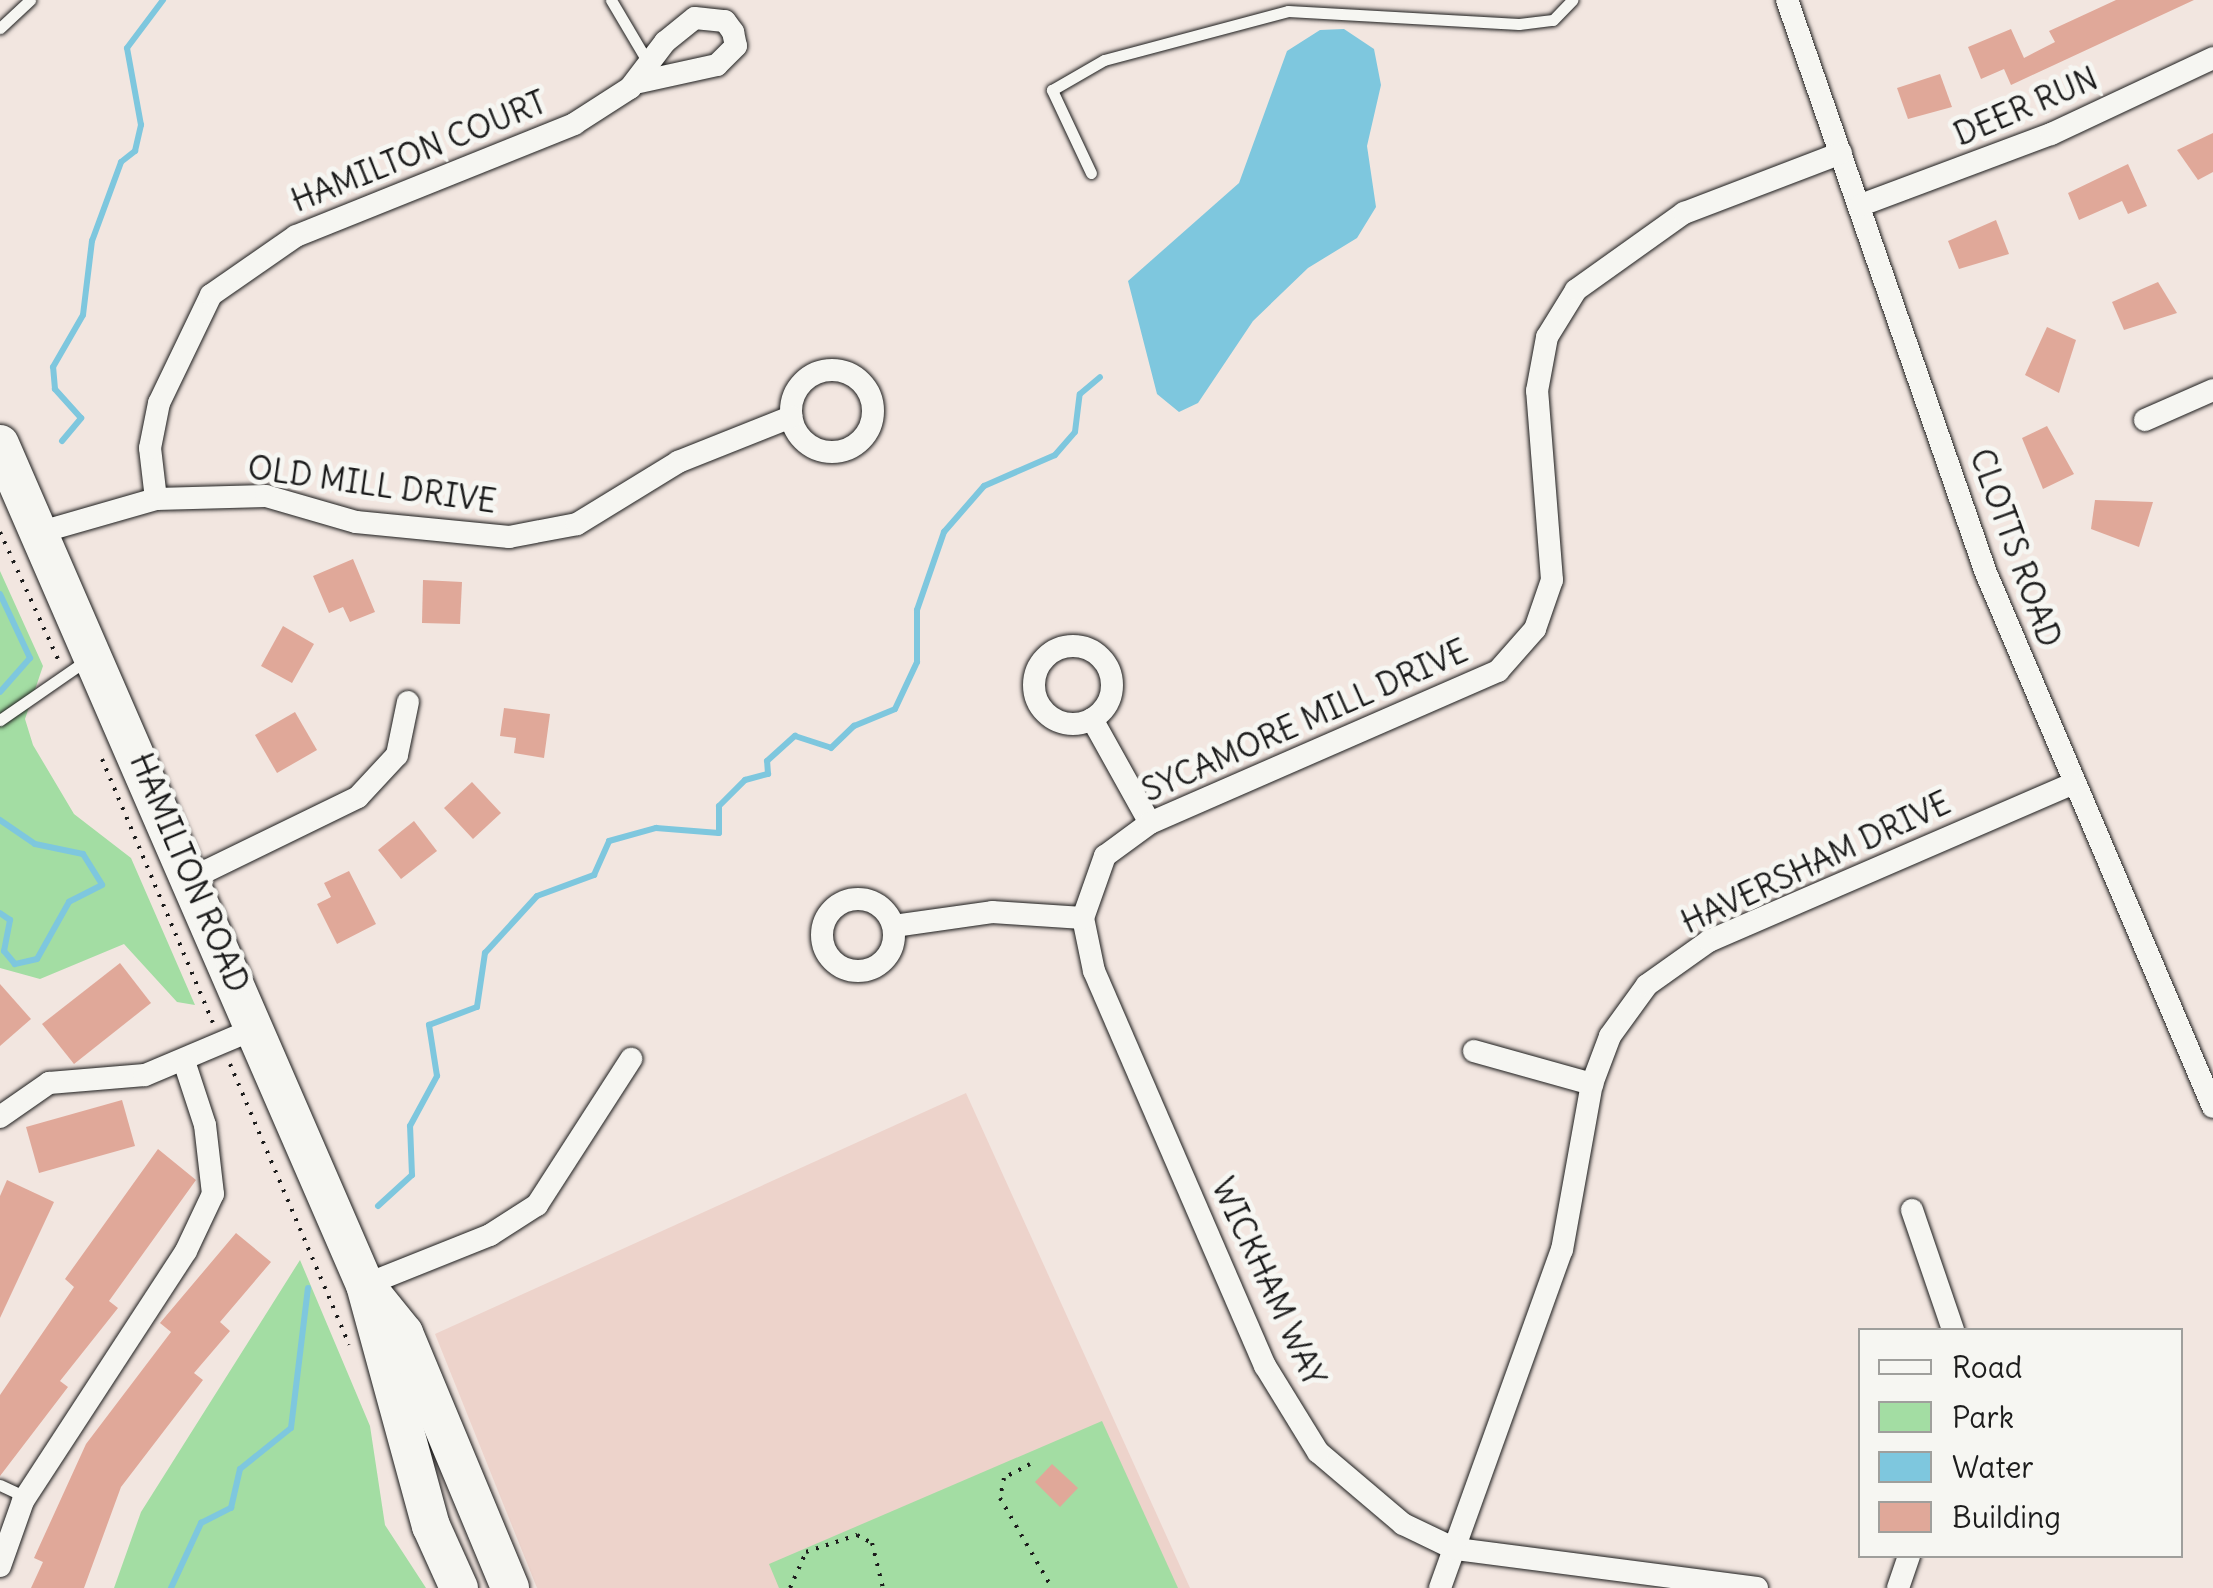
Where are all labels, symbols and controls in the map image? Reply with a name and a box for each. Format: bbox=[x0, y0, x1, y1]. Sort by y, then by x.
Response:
street label: DEER RUN bbox=[1948, 60, 2104, 154]
street label: HAMILTON COURT bbox=[286, 83, 552, 221]
street label: CLOTTS ROAD bbox=[1961, 444, 2069, 652]
street label: OLD MILL DRIVE bbox=[245, 449, 499, 521]
street label: SYCAMORE MILL DRIVE bbox=[1136, 632, 1474, 810]
street label: HAMILTON ROAD bbox=[121, 748, 257, 998]
street label: HAVERSHAM DRIVE bbox=[1675, 784, 1957, 942]
street label: WICKHAM WAY bbox=[1203, 1172, 1333, 1392]
legend bbox=[1858, 1328, 2183, 1558]
text: Road bbox=[1952, 1348, 2022, 1386]
text: Park bbox=[1952, 1398, 2014, 1436]
text: Water bbox=[1952, 1448, 2034, 1486]
text: Building bbox=[1952, 1498, 2061, 1536]

